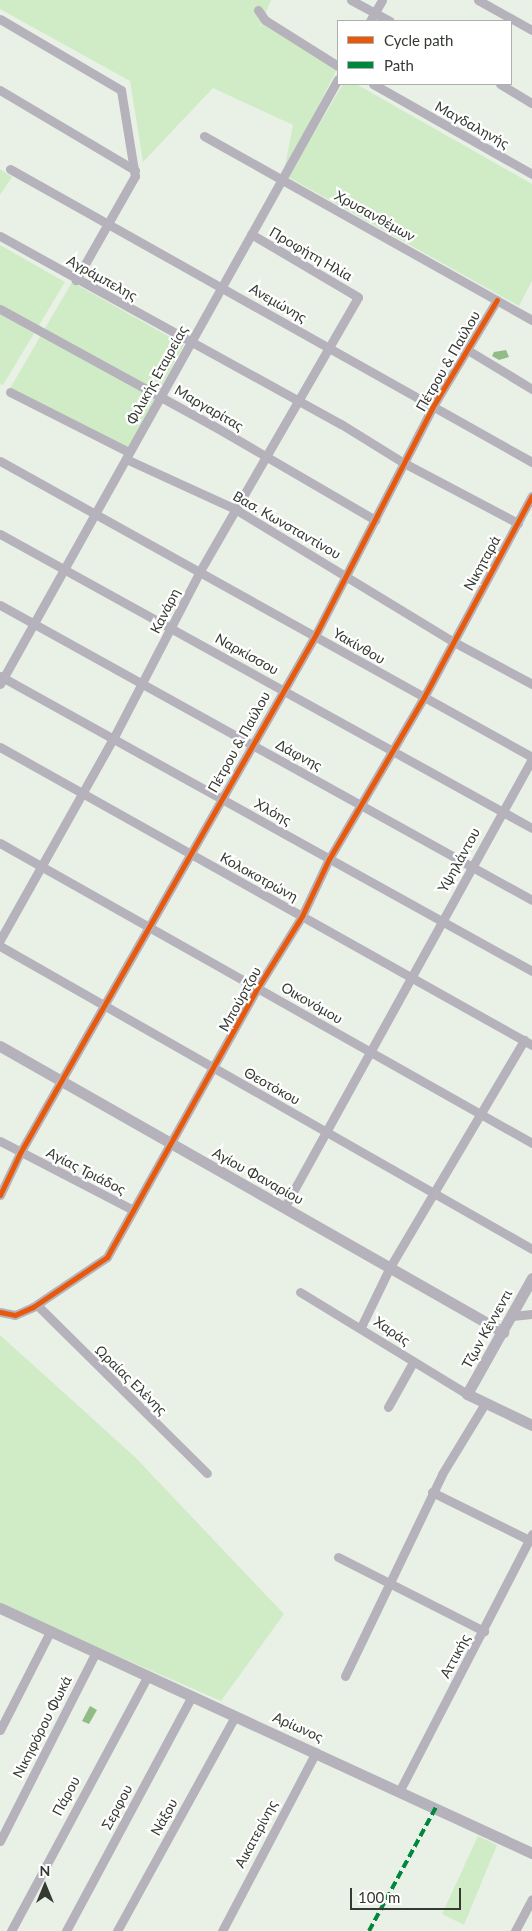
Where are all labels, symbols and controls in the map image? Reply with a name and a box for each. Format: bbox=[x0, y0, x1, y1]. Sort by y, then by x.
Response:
legend bbox=[337, 20, 512, 85]
text: Cycle path bbox=[384, 31, 453, 49]
text: Path bbox=[384, 56, 414, 74]
street label: Μαγδαληνής bbox=[432, 98, 512, 152]
street label: Χρυσανθέμων bbox=[332, 187, 418, 245]
street label: Προφήτη Ηλία bbox=[267, 224, 355, 284]
street label: Αγράμπελης bbox=[64, 252, 140, 304]
street label: Ανεμώνης bbox=[246, 280, 310, 326]
street label: Πέτρου & Παύλου bbox=[412, 308, 484, 414]
street label: Φιλικής Εταιρείας bbox=[123, 323, 191, 427]
street label: Μαργαρίτας bbox=[172, 382, 246, 434]
street label: Βασ. Κωνσταντίνου bbox=[230, 487, 344, 563]
street label: Νικηταρά bbox=[460, 533, 504, 593]
street label: Κανάρη bbox=[147, 586, 183, 636]
street label: Υακίνθου bbox=[330, 624, 388, 668]
street label: Ναρκίσσου bbox=[212, 630, 282, 678]
street label: Πέτρου & Παύλου bbox=[204, 689, 274, 795]
street label: Δάφνης bbox=[273, 736, 325, 774]
street label: Χλόης bbox=[252, 795, 294, 829]
street label: Υψηλάντου bbox=[434, 825, 484, 895]
street label: Κολοκοτρώνη bbox=[217, 849, 301, 905]
street label: Μπούρτζου bbox=[215, 964, 265, 1034]
street label: Οικονόμου bbox=[278, 979, 346, 1027]
street label: Θεοτόκου bbox=[241, 1064, 303, 1108]
street label: Αγίας Τριάδος bbox=[44, 1144, 128, 1198]
street label: Αγίου Φαναρίου bbox=[209, 1144, 307, 1208]
street label: Τζων Κέννεντι bbox=[458, 1286, 516, 1372]
street label: Χαράς bbox=[371, 1313, 413, 1349]
street label: Ωραίας Ελένης bbox=[92, 1342, 170, 1418]
street label: Αττικής bbox=[436, 1631, 474, 1681]
street label: Νικηφόρου Φωκά bbox=[9, 1673, 75, 1781]
street label: Αρίωνος bbox=[270, 1709, 326, 1745]
street label: Πάρου bbox=[49, 1773, 83, 1819]
street label: Σερφου bbox=[98, 1782, 136, 1832]
street label: Νάξου bbox=[147, 1795, 181, 1839]
street label: Αικατερίνης bbox=[231, 1797, 281, 1871]
north arrow bbox=[20, 1861, 70, 1911]
text: N bbox=[40, 1862, 50, 1879]
scale bar bbox=[352, 1878, 463, 1910]
text: 100 m bbox=[358, 1888, 400, 1906]

